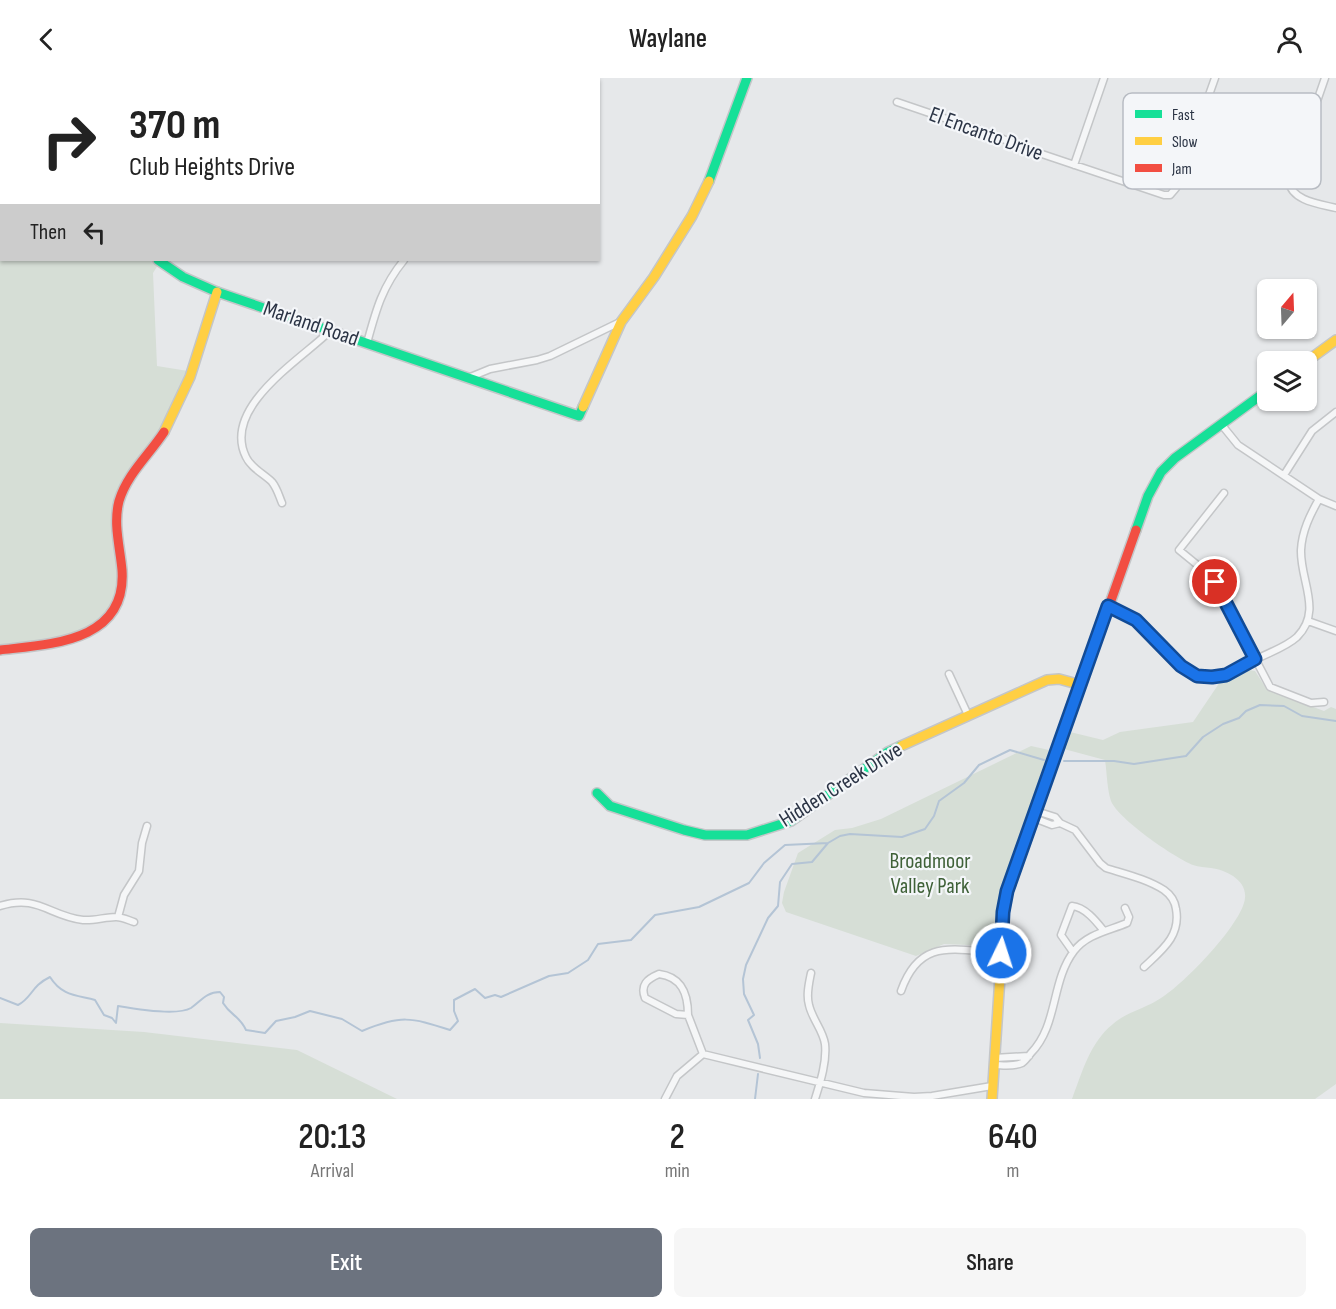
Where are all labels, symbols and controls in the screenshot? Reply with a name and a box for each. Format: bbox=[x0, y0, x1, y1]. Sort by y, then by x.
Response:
icon: back bbox=[30, 23, 63, 56]
text: Waylane bbox=[629, 23, 707, 55]
icon: person bbox=[1273, 23, 1306, 56]
legend bbox=[1123, 93, 1321, 189]
text: 370 m bbox=[129, 100, 220, 151]
street label: El Encanto Drive bbox=[925, 101, 1047, 167]
icon: right bbox=[30, 102, 108, 180]
text: Fast bbox=[1172, 106, 1195, 125]
text: Slow bbox=[1172, 133, 1197, 152]
text: Club Heights Drive bbox=[129, 151, 295, 183]
text: Jam bbox=[1171, 160, 1192, 179]
icon: left bbox=[78, 216, 111, 249]
text: Then bbox=[30, 219, 66, 246]
north arrow bbox=[1257, 279, 1317, 339]
map controls bbox=[1257, 279, 1317, 411]
street label: Marland Road bbox=[260, 295, 362, 353]
button: layers bbox=[1257, 351, 1317, 411]
pin bbox=[1189, 556, 1240, 607]
icon: arrive bbox=[1198, 565, 1231, 598]
street label: Hidden Creek Drive bbox=[775, 736, 907, 834]
park label: Broadmoor Valley Park bbox=[889, 848, 971, 900]
position arrow bbox=[969, 921, 1033, 985]
text: 20:13 bbox=[298, 1116, 367, 1159]
text: 2 bbox=[670, 1116, 685, 1159]
text: 640 bbox=[988, 1116, 1038, 1159]
text: Arrival bbox=[311, 1159, 354, 1183]
text: min bbox=[665, 1159, 690, 1183]
text: m bbox=[1006, 1159, 1019, 1183]
button: Exit bbox=[30, 1228, 662, 1297]
button: Share bbox=[674, 1228, 1306, 1297]

